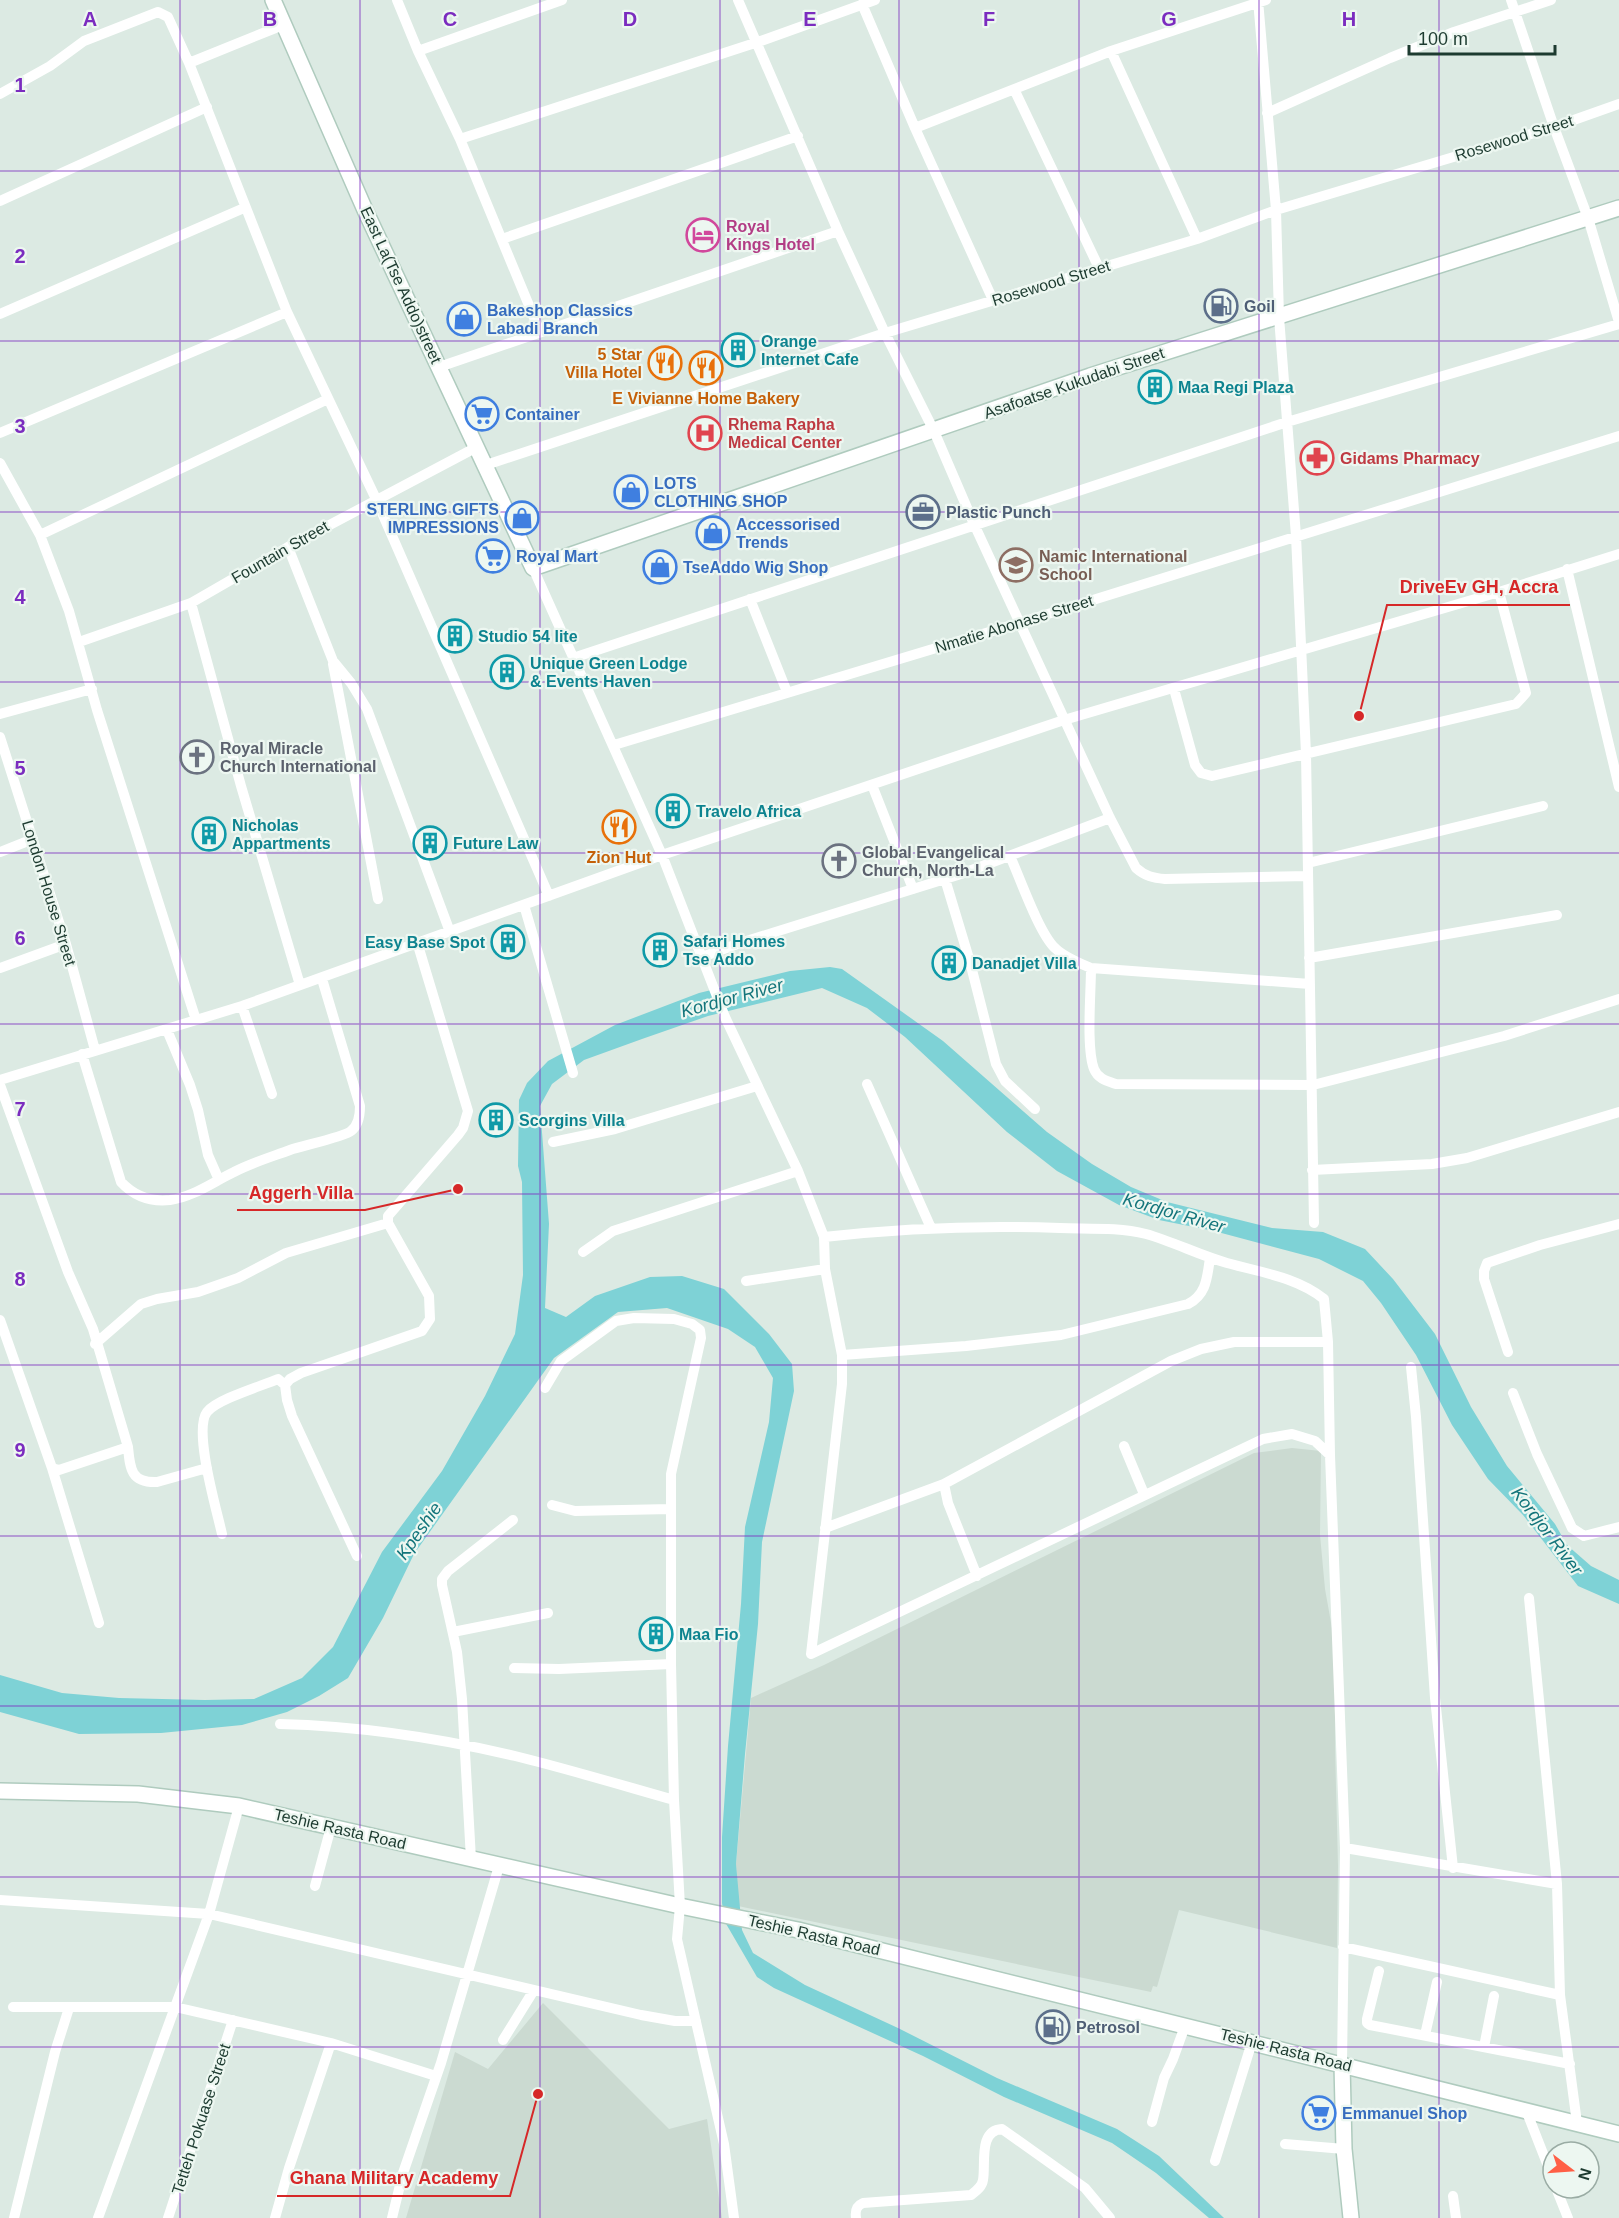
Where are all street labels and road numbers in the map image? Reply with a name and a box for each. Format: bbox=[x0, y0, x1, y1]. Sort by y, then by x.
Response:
street label: Rosewood Street bbox=[1453, 112, 1576, 164]
street label: East La(Tse Addo)street bbox=[357, 204, 445, 366]
street label: Rosewood Street bbox=[990, 257, 1113, 309]
street label: Asafoatse Kukudabi Street bbox=[982, 344, 1167, 422]
street label: Fountain Street bbox=[228, 517, 332, 587]
street label: Nmatie Abonase Street bbox=[933, 592, 1096, 656]
street label: London House Street bbox=[19, 818, 79, 968]
street label: Teshie Rasta Road bbox=[272, 1806, 408, 1852]
street label: Teshie Rasta Road bbox=[746, 1912, 882, 1958]
street label: Teshie Rasta Road bbox=[1218, 2025, 1354, 2075]
street label: Tetteh Pokuase Street bbox=[169, 2041, 234, 2196]

